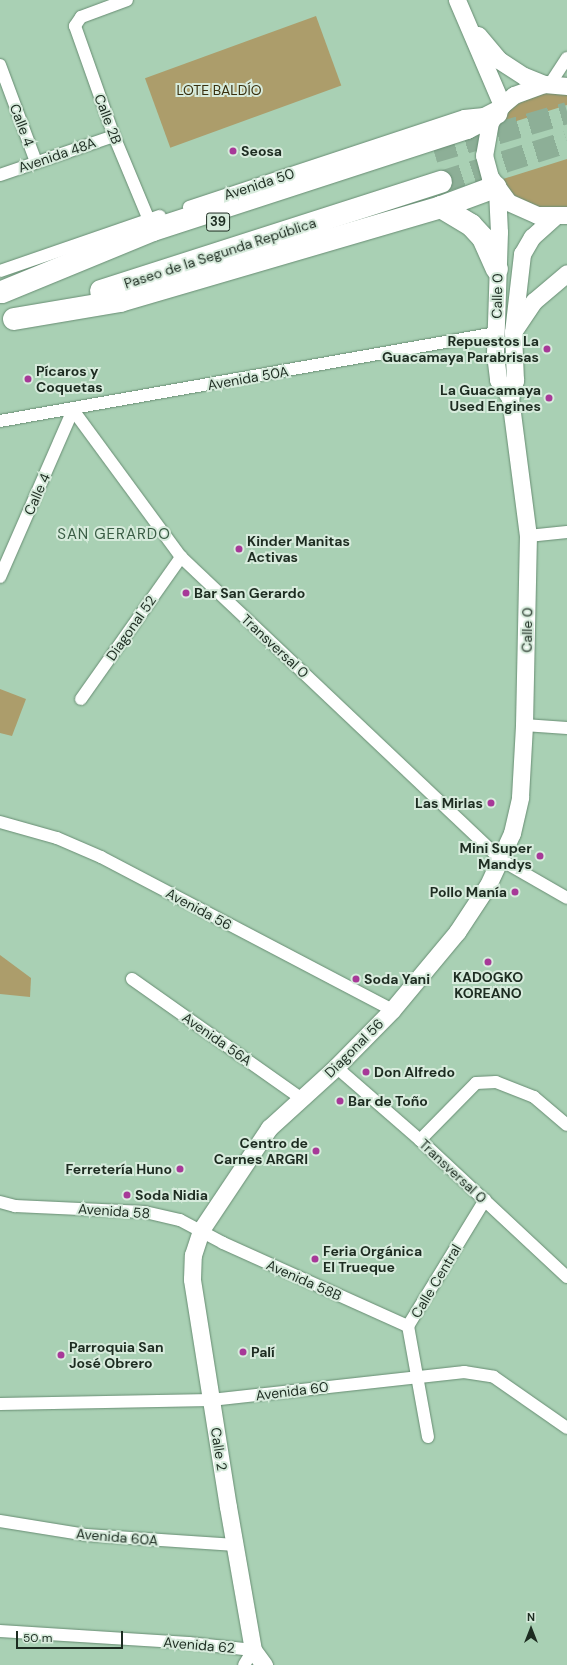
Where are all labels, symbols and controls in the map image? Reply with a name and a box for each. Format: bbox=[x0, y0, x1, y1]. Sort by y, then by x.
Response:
park label: LOTE BALDÍO bbox=[177, 82, 261, 98]
street label: Calle 2B bbox=[91, 92, 125, 146]
street label: Calle 4 bbox=[6, 101, 38, 149]
street label: Avenida 48A bbox=[16, 134, 98, 176]
place label: Seosa bbox=[241, 143, 282, 159]
marker: Seosa bbox=[228, 146, 238, 156]
street label: Avenida 50 bbox=[222, 165, 296, 203]
road number: 39 bbox=[206, 211, 230, 233]
street label: Paseo de la Segunda República bbox=[122, 214, 318, 292]
street label: Calle 0 bbox=[488, 273, 506, 319]
place label: Repuestos La Guacamaya Parabrisas bbox=[382, 333, 539, 366]
marker: Repuestos La Guacamaya Parabrisas bbox=[542, 344, 552, 354]
place label: Pícaros y Coquetas bbox=[36, 363, 103, 396]
street label: Avenida 50A bbox=[206, 363, 290, 393]
marker: Pícaros y Coquetas bbox=[23, 374, 33, 384]
place label: La Guacamaya Used Engines bbox=[440, 382, 541, 414]
marker: La Guacamaya Used Engines bbox=[544, 393, 554, 403]
street label: Calle 4 bbox=[20, 470, 54, 518]
district label: SAN GERARDO bbox=[57, 526, 171, 544]
place label: Kinder Manitas Activas bbox=[247, 533, 350, 566]
marker: Kinder Manitas Activas bbox=[234, 544, 244, 554]
place label: Bar San Gerardo bbox=[194, 585, 305, 601]
marker: Bar San Gerardo bbox=[181, 588, 191, 598]
street label: Diagonal 52 bbox=[103, 592, 159, 664]
street label: Calle 0 bbox=[518, 607, 536, 653]
street label: Transversal 0 bbox=[238, 611, 312, 681]
place label: Las Mirlas bbox=[415, 795, 483, 811]
marker: Las Mirlas bbox=[486, 798, 496, 808]
place label: Mini Super Mandys bbox=[460, 840, 532, 872]
marker: Mini Super Mandys bbox=[535, 851, 545, 861]
place label: Pollo Manía bbox=[430, 884, 507, 900]
street label: Avenida 56 bbox=[163, 885, 235, 933]
marker: Pollo Manía bbox=[510, 887, 520, 897]
marker: KADOGKO KOREANO bbox=[483, 957, 493, 967]
place label: KADOGKO KOREANO bbox=[453, 969, 523, 1002]
place label: Soda Yani bbox=[364, 971, 430, 987]
marker: Soda Yani bbox=[351, 974, 361, 984]
street label: Avenida 56A bbox=[179, 1009, 255, 1069]
street label: Diagonal 56 bbox=[321, 1015, 387, 1081]
place label: Don Alfredo bbox=[374, 1064, 455, 1080]
marker: Don Alfredo bbox=[361, 1067, 371, 1077]
place label: Bar de Toño bbox=[348, 1093, 428, 1109]
marker: Bar de Toño bbox=[335, 1096, 345, 1106]
place label: Centro de Carnes ARGRI bbox=[214, 1135, 308, 1168]
street label: Transversal 0 bbox=[416, 1136, 490, 1206]
marker: Centro de Carnes ARGRI bbox=[311, 1146, 321, 1156]
place label: Ferretería Huno bbox=[65, 1161, 172, 1177]
marker: Ferretería Huno bbox=[175, 1164, 185, 1174]
place label: Soda Nidia bbox=[135, 1187, 208, 1203]
marker: Soda Nidia bbox=[122, 1190, 132, 1200]
street label: Avenida 58 bbox=[77, 1200, 151, 1222]
street label: Calle Central bbox=[407, 1241, 465, 1321]
place label: Feria Orgánica El Trueque bbox=[323, 1243, 422, 1276]
marker: Feria Orgánica El Trueque bbox=[310, 1254, 320, 1264]
street label: Avenida 58B bbox=[264, 1256, 344, 1304]
place label: Parroquia San José Obrero bbox=[69, 1339, 164, 1372]
place label: Palí bbox=[251, 1344, 275, 1360]
marker: Palí bbox=[238, 1347, 248, 1357]
marker: Parroquia San José Obrero bbox=[56, 1350, 66, 1360]
street label: Avenida 60 bbox=[255, 1378, 329, 1404]
street label: Calle 2 bbox=[207, 1426, 231, 1472]
street label: Avenida 60A bbox=[75, 1525, 159, 1549]
north arrow bbox=[511, 1609, 551, 1649]
text: N bbox=[527, 1610, 535, 1624]
scale bar bbox=[18, 1623, 125, 1649]
text: 50 m bbox=[23, 1630, 52, 1646]
street label: Avenida 62 bbox=[163, 1634, 235, 1656]

